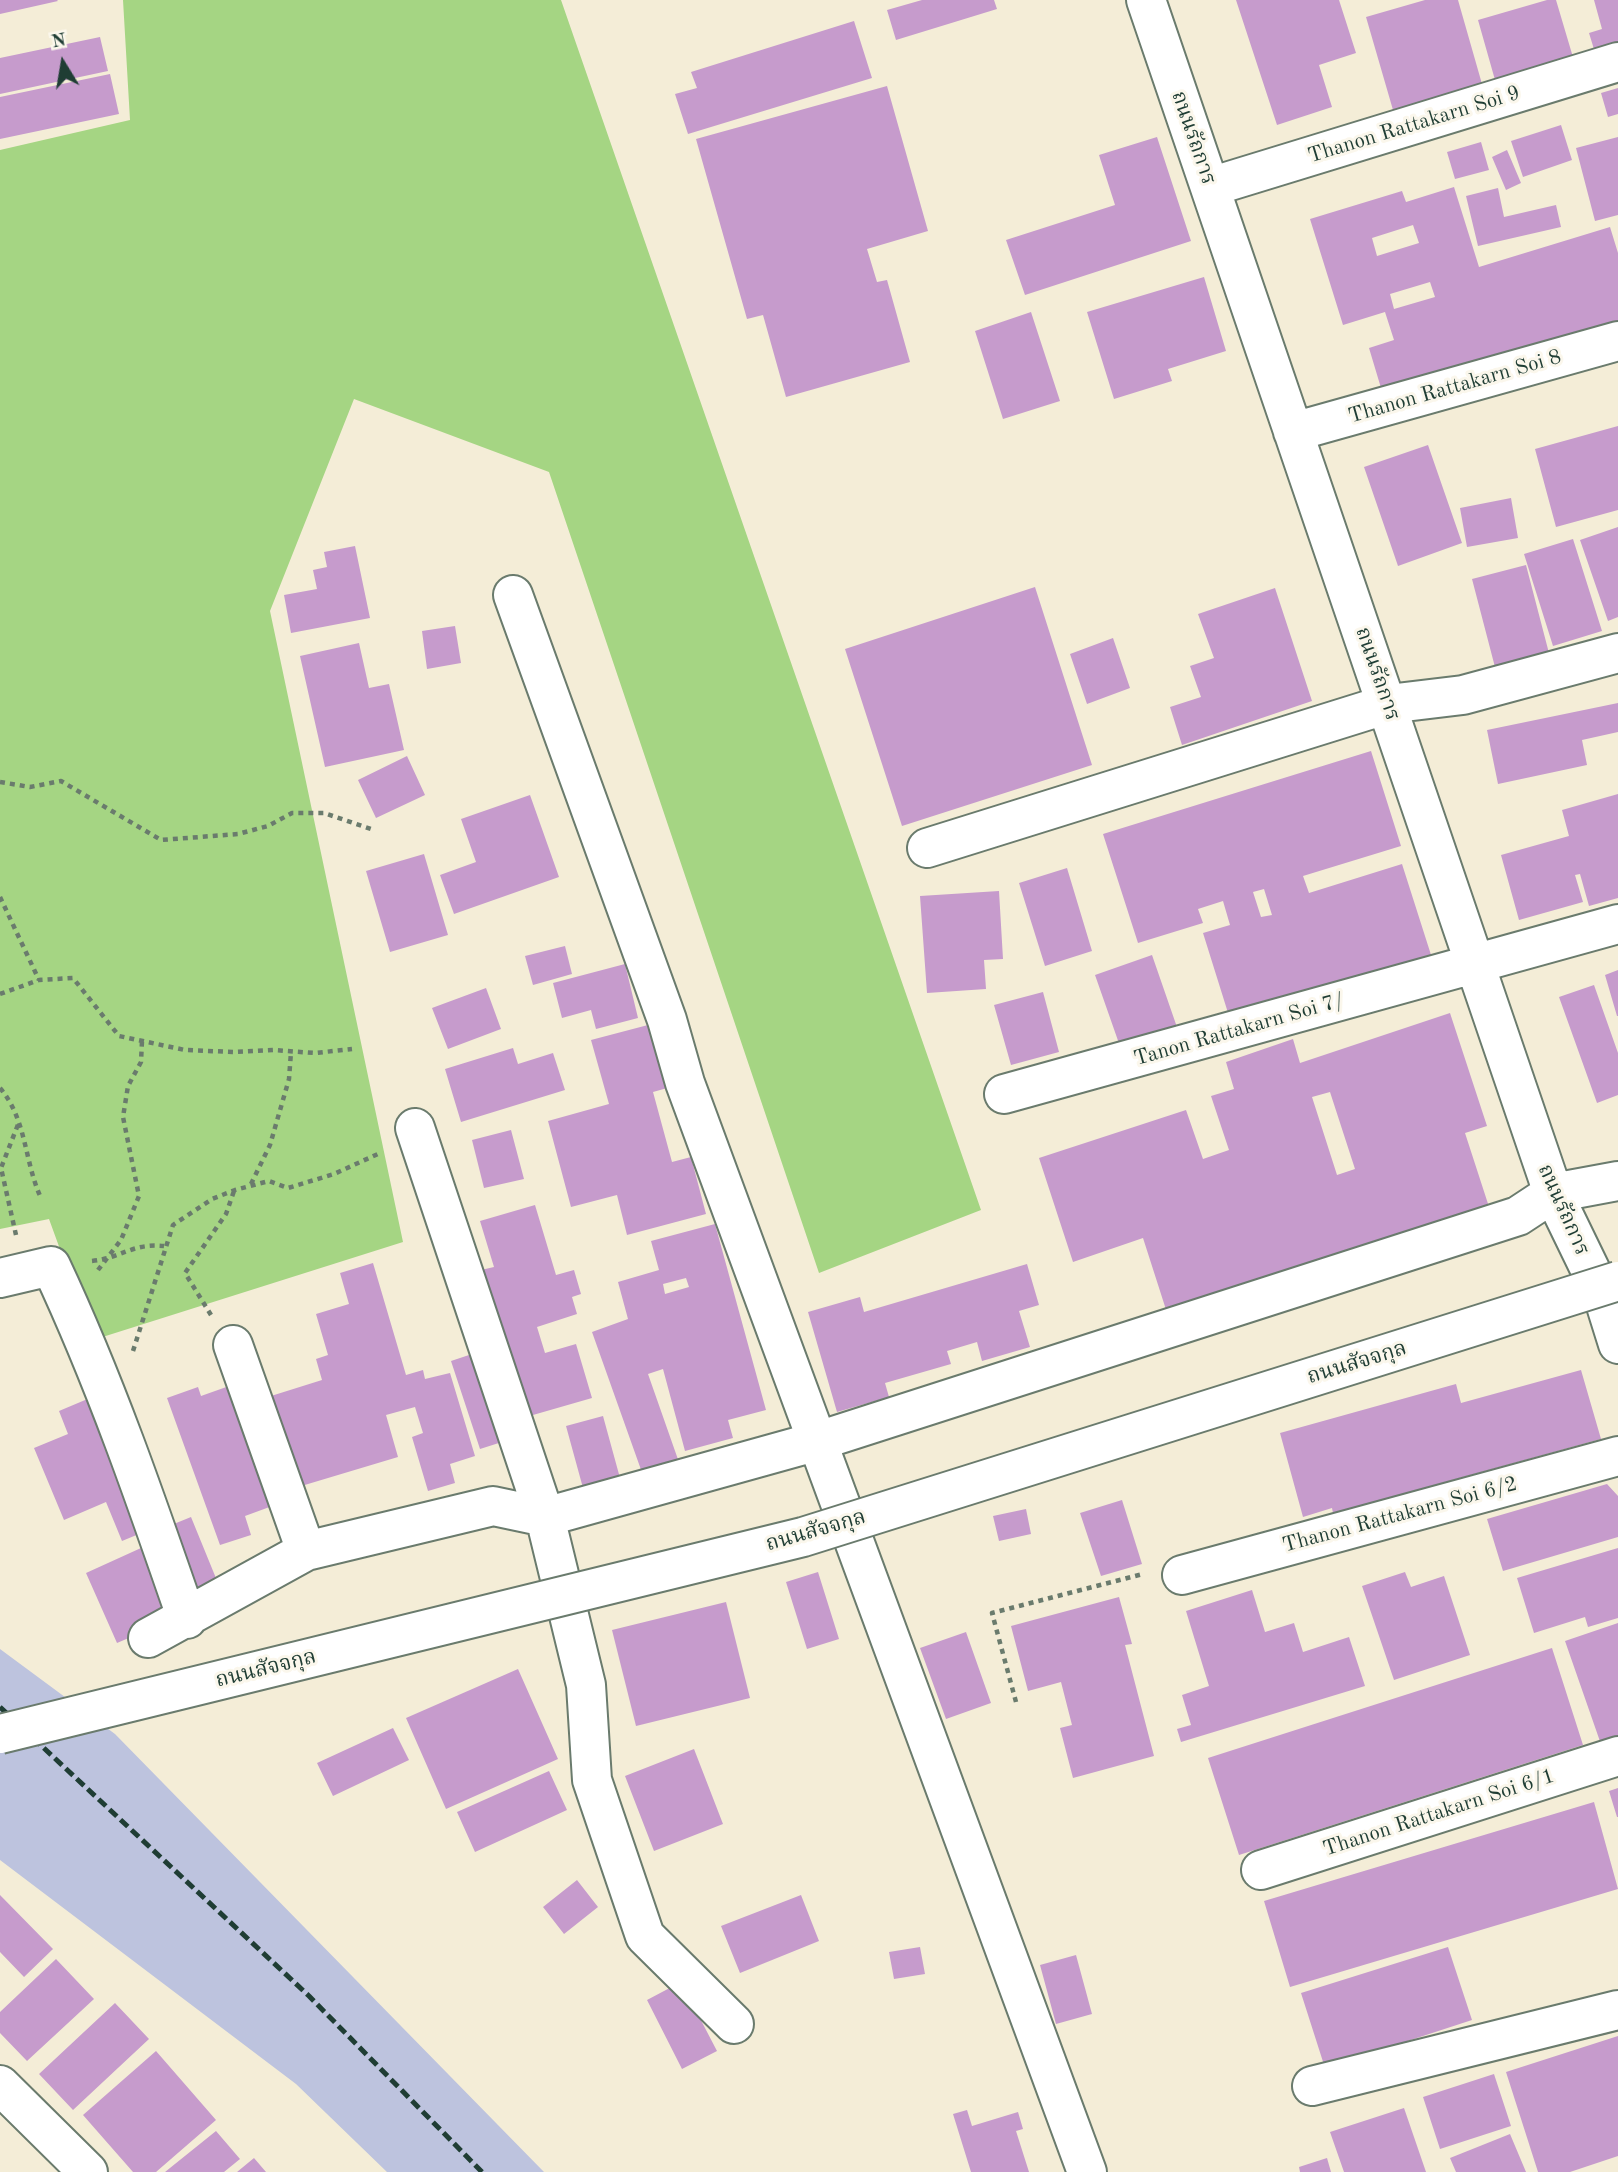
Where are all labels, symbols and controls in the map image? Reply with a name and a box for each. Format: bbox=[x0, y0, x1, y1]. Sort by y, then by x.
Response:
north arrow bbox=[28, 28, 98, 98]
text: N bbox=[50, 31, 68, 53]
street label: Thanon Rattakarn Soi 9 bbox=[1305, 81, 1523, 169]
street label: ถนนรัถการ bbox=[1165, 88, 1221, 188]
street label: Thanon Rattakarn Soi 8 bbox=[1346, 344, 1564, 430]
street label: ถนนรัถการ bbox=[1349, 624, 1405, 724]
street label: Tanon Rattakarn Soi 7/ bbox=[1131, 988, 1347, 1072]
street label: ถนนรัถการ bbox=[1532, 1160, 1594, 1260]
street label: ถนนสัจจกุล bbox=[1304, 1336, 1410, 1390]
street label: Thanon Rattakarn Soi 6/2 bbox=[1280, 1471, 1520, 1559]
street label: ถนนสัจจกุล bbox=[763, 1505, 869, 1557]
street label: ถนนสัจจกุล bbox=[213, 1644, 319, 1694]
street label: Thanon Rattakarn Soi 6/1 bbox=[1320, 1764, 1558, 1862]

